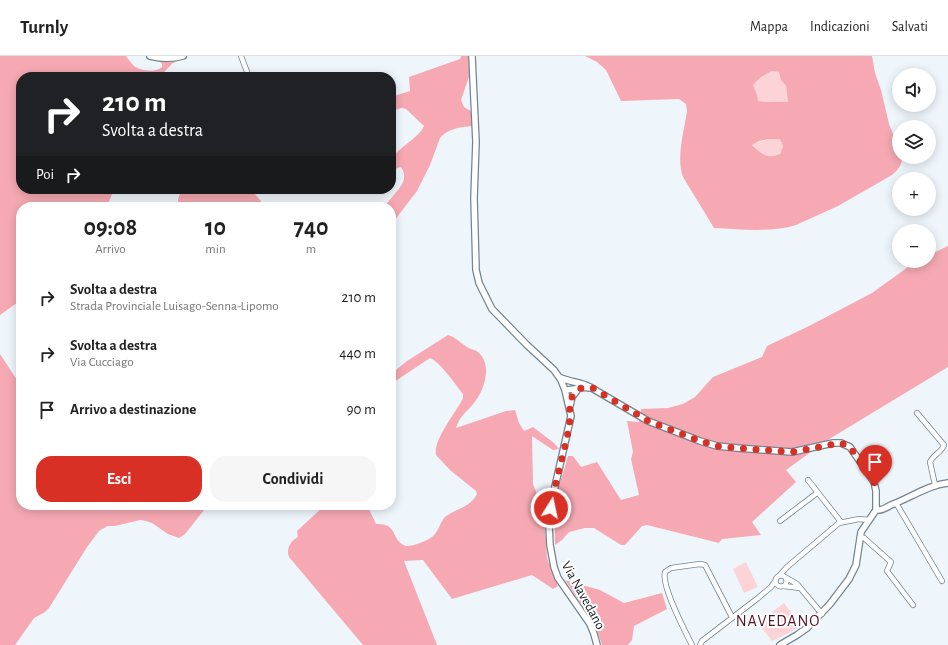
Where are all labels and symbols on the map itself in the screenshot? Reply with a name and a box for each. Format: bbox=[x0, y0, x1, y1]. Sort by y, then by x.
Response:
pin bbox=[858, 445, 892, 486]
position arrow bbox=[530, 487, 572, 529]
street label: Via Navedano bbox=[559, 559, 608, 632]
district label: NAVEDANO bbox=[736, 613, 820, 629]

